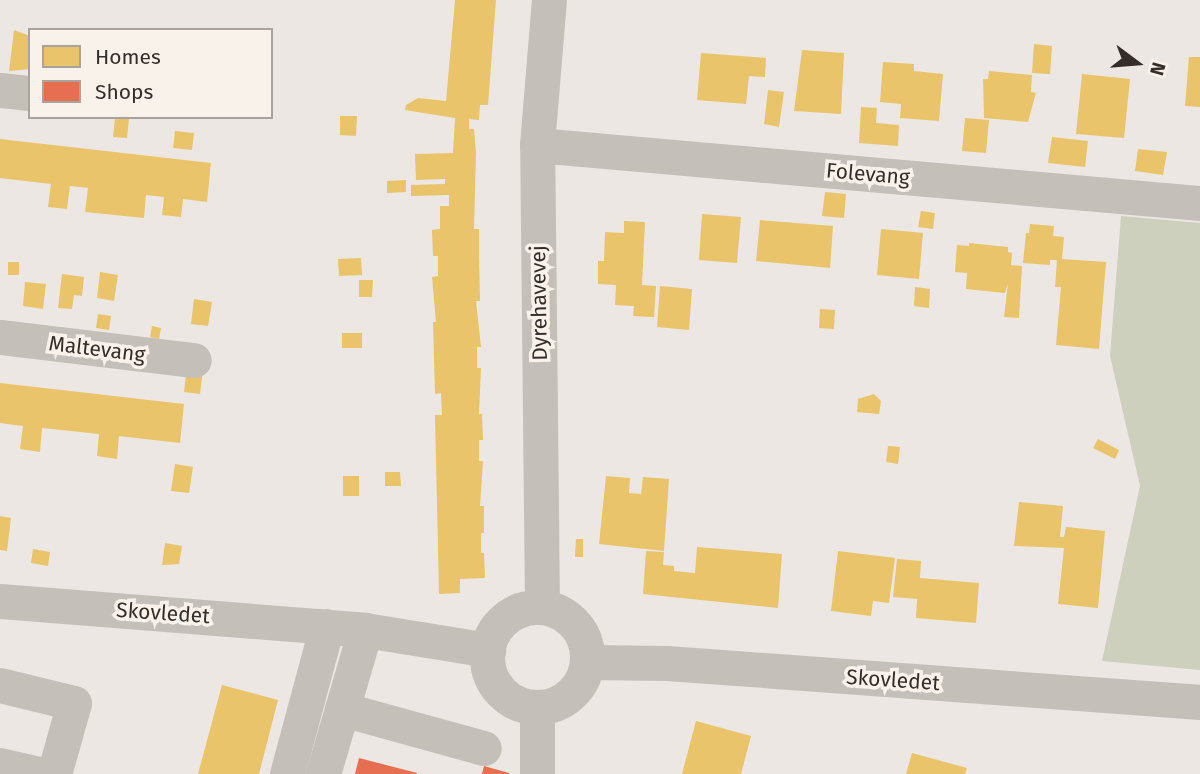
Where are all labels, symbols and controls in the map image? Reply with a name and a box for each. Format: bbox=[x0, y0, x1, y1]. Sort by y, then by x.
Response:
legend bbox=[28, 28, 273, 119]
north arrow bbox=[1102, 28, 1172, 98]
text: Homes bbox=[95, 44, 161, 70]
text: N bbox=[1145, 60, 1170, 78]
text: Shops bbox=[95, 79, 153, 105]
street label: Folevang bbox=[825, 158, 911, 190]
street label: Dyrehavevej bbox=[525, 245, 553, 361]
street label: Maltevang bbox=[47, 331, 147, 367]
street label: Skovledet bbox=[115, 597, 211, 629]
street label: Skovledet bbox=[845, 664, 941, 696]

